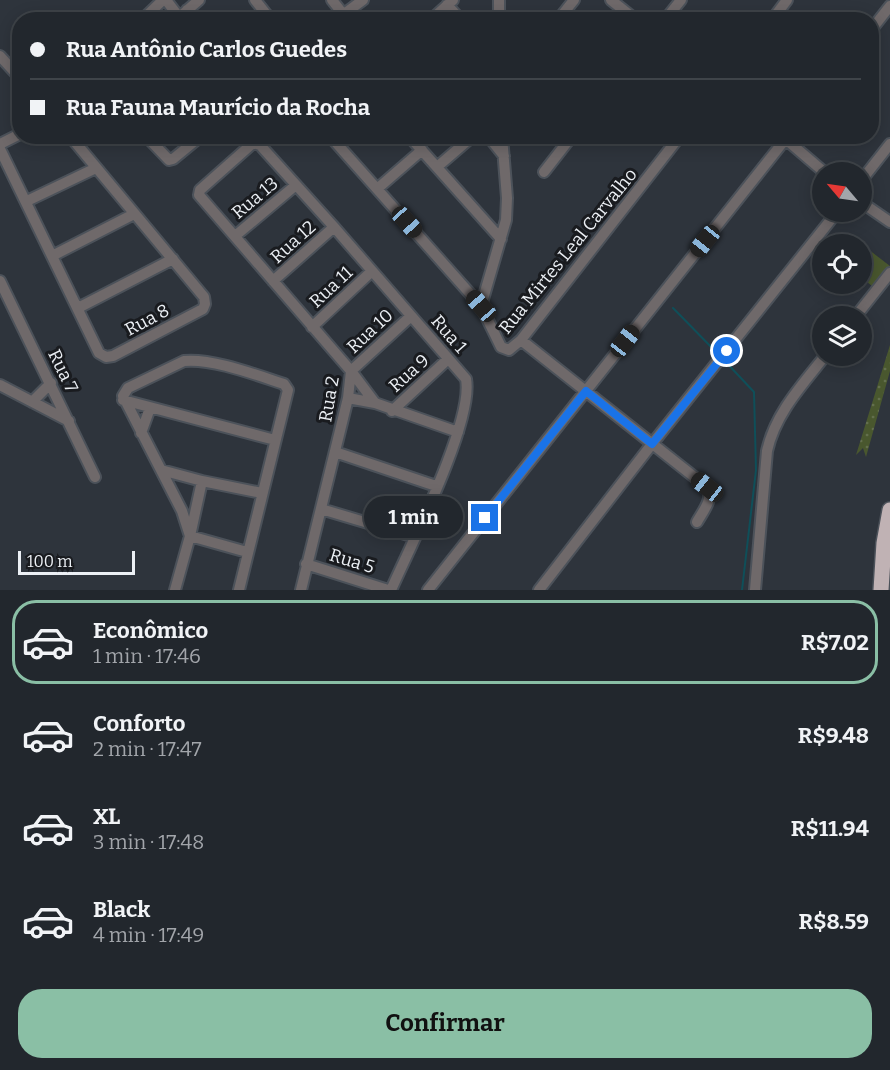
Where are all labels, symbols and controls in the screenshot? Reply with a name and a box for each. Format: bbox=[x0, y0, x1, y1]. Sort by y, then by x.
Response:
text: Rua Antônio Carlos Guedes bbox=[66, 36, 347, 63]
text: Rua Fauna Maurício da Rocha bbox=[66, 94, 370, 121]
north arrow bbox=[812, 162, 872, 222]
map controls bbox=[812, 162, 872, 366]
street label: Rua Mirtes Leal Carvalho bbox=[494, 164, 642, 338]
street label: Rua 13 bbox=[227, 172, 283, 224]
car bbox=[388, 203, 426, 241]
street label: Rua 12 bbox=[266, 216, 320, 268]
car bbox=[687, 221, 723, 261]
button: locate bbox=[812, 234, 872, 294]
street label: Rua 11 bbox=[305, 261, 358, 312]
car bbox=[462, 287, 500, 325]
street label: Rua 8 bbox=[121, 299, 173, 341]
street label: Rua 10 bbox=[342, 304, 398, 358]
button: layers bbox=[812, 306, 872, 366]
street label: Rua 1 bbox=[426, 310, 472, 358]
car bbox=[607, 321, 643, 361]
route start bbox=[713, 337, 740, 364]
street label: Rua 7 bbox=[43, 346, 83, 396]
street label: Rua 9 bbox=[384, 349, 434, 397]
street label: Rua 2 bbox=[314, 374, 344, 424]
car bbox=[687, 469, 727, 505]
callout: 1 min bbox=[365, 497, 464, 539]
route end bbox=[471, 504, 498, 531]
text: 1 min bbox=[388, 505, 439, 529]
street label: Rua 5 bbox=[327, 544, 377, 578]
scale bar bbox=[18, 548, 135, 576]
text: 100 m bbox=[27, 552, 72, 571]
icon: car bbox=[21, 615, 75, 669]
text: Econômico bbox=[93, 617, 208, 644]
text: R$7.02 bbox=[801, 629, 869, 656]
text: 1 min · 17:46 bbox=[93, 644, 201, 668]
icon: car bbox=[21, 708, 75, 762]
text: Conforto bbox=[93, 710, 185, 737]
text: R$9.48 bbox=[798, 722, 869, 749]
text: 2 min · 17:47 bbox=[93, 737, 201, 761]
icon: car bbox=[21, 801, 75, 855]
text: XL bbox=[93, 803, 120, 830]
text: R$11.94 bbox=[791, 815, 869, 842]
text: 3 min · 17:48 bbox=[93, 830, 204, 854]
icon: car bbox=[21, 894, 75, 948]
text: Black bbox=[93, 896, 150, 923]
text: R$8.59 bbox=[799, 908, 869, 935]
text: 4 min · 17:49 bbox=[93, 923, 204, 947]
button: Confirmar bbox=[18, 989, 872, 1058]

